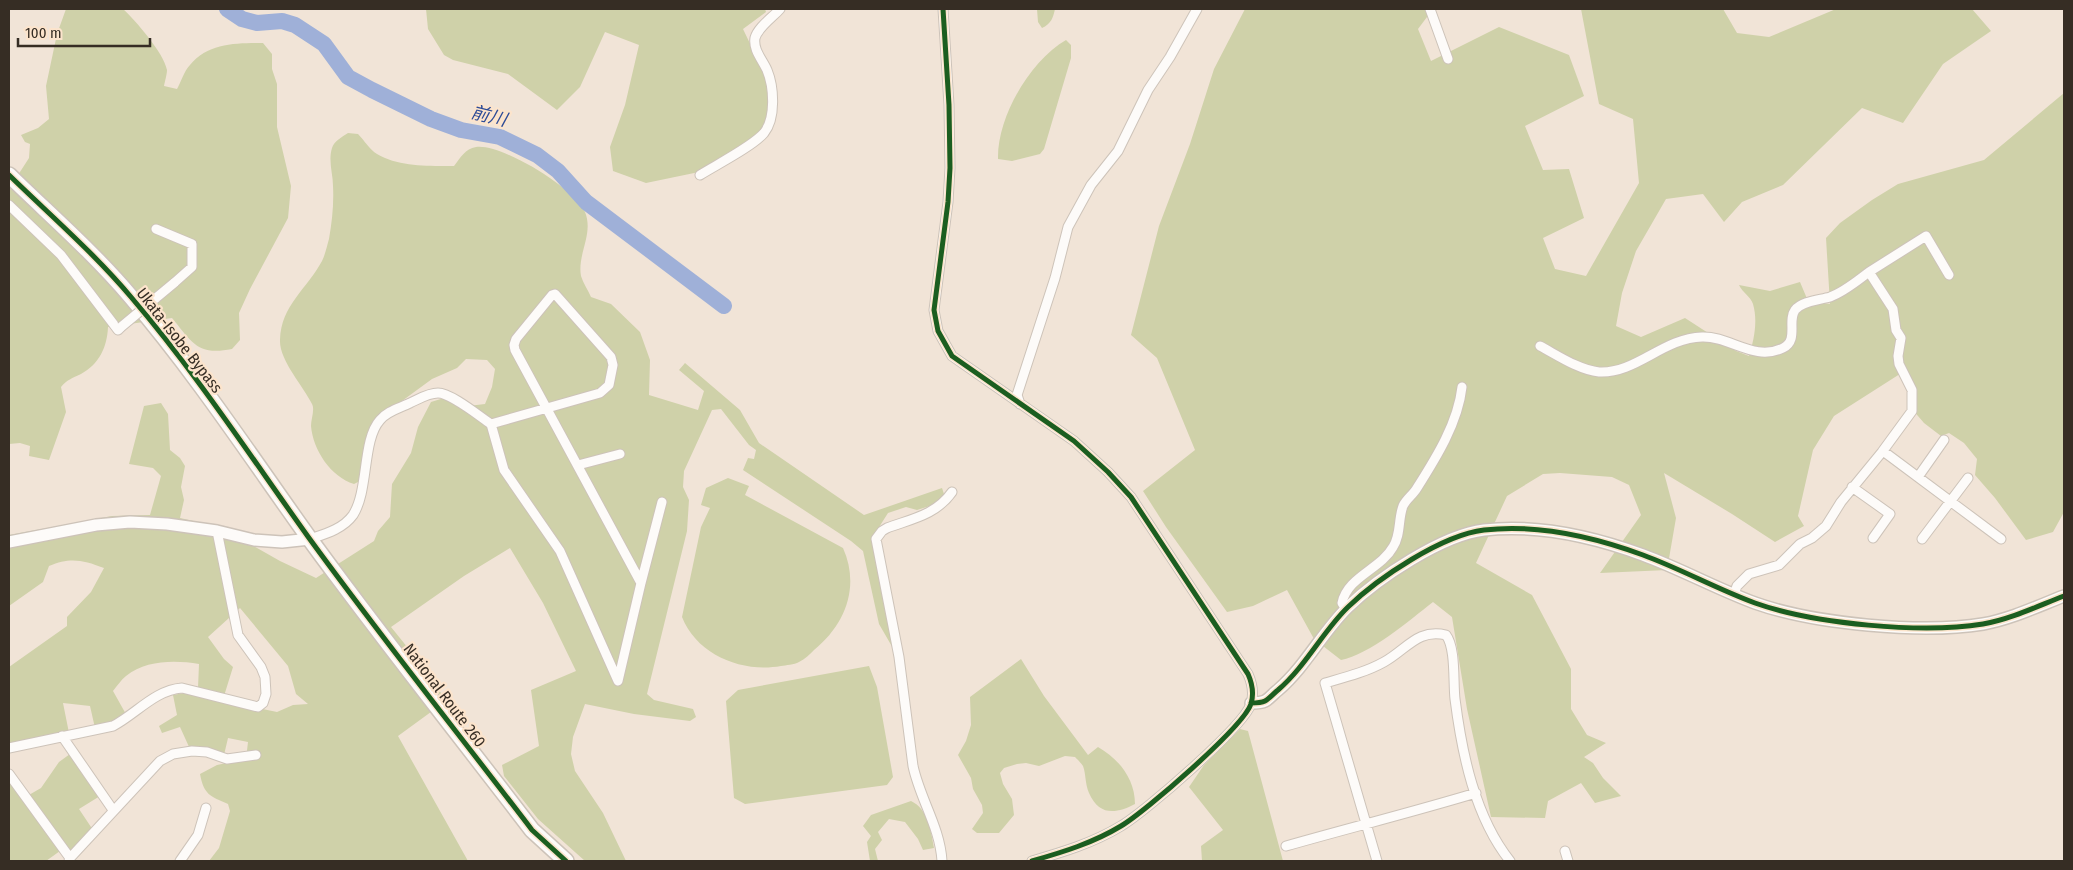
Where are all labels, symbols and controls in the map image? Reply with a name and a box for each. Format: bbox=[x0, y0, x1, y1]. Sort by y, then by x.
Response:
scale bar bbox=[18, 15, 150, 47]
text: 100 m bbox=[25, 24, 62, 42]
water label: 前川 bbox=[469, 101, 511, 132]
street label: Ukata-Isobe Bypass bbox=[133, 284, 227, 397]
street label: National Route 260 bbox=[400, 640, 490, 751]

